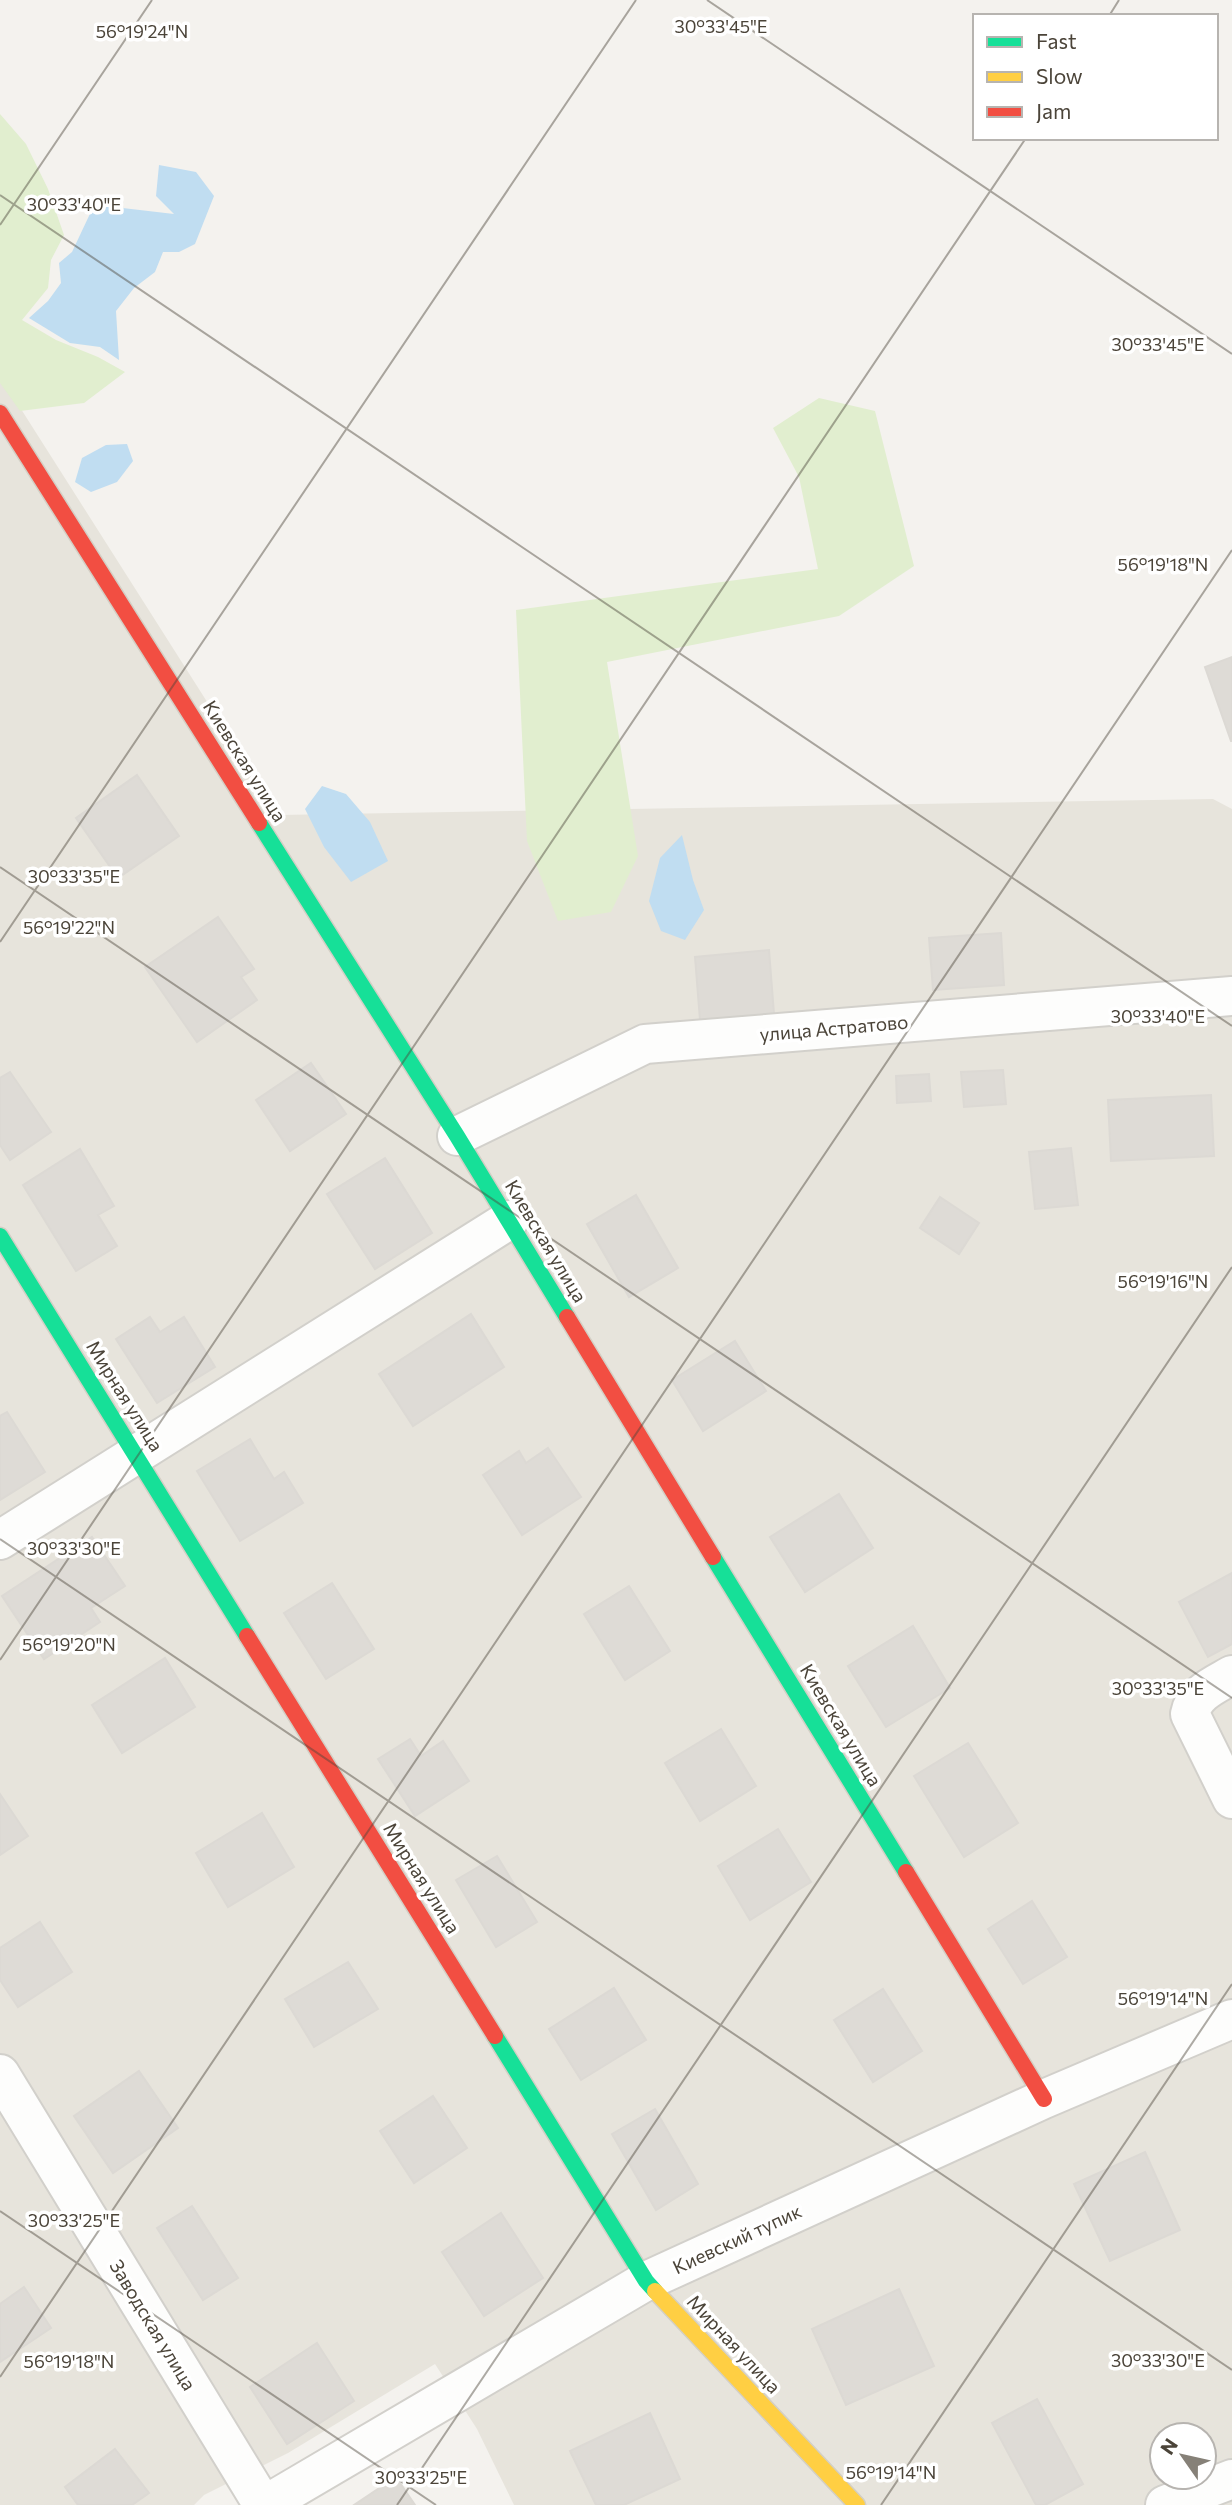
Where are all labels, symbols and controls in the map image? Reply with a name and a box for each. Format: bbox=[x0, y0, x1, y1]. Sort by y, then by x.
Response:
legend bbox=[973, 14, 1218, 140]
text: 30°33'45"E bbox=[674, 15, 768, 37]
text: 56°19'24"N bbox=[96, 20, 188, 42]
text: Fast bbox=[1036, 28, 1077, 53]
text: Slow bbox=[1036, 63, 1083, 88]
text: Jam bbox=[1036, 98, 1071, 123]
text: 30°33'40"E bbox=[27, 193, 121, 215]
text: 30°33'45"E bbox=[1111, 333, 1205, 355]
text: 56°19'18"N bbox=[1118, 553, 1208, 575]
street label: Киевская улица bbox=[199, 696, 292, 826]
text: 30°33'35"E bbox=[28, 865, 120, 887]
text: 56°19'22"N bbox=[23, 916, 115, 938]
text: 30°33'40"E bbox=[1111, 1005, 1205, 1027]
street label: улица Астратово bbox=[759, 1010, 909, 1045]
street label: Киевская улица bbox=[501, 1175, 592, 1306]
text: 56°19'16"N bbox=[1118, 1270, 1208, 1292]
street label: Мирная улица bbox=[82, 1336, 169, 1455]
text: 30°33'30"E bbox=[27, 1537, 121, 1559]
text: 56°19'20"N bbox=[22, 1633, 116, 1655]
street label: Киевская улица bbox=[796, 1659, 887, 1790]
text: 30°33'35"E bbox=[1112, 1677, 1204, 1699]
street label: Мирная улица bbox=[379, 1818, 466, 1937]
text: 56°19'14"N bbox=[1118, 1987, 1208, 2009]
street label: Киевский тупик bbox=[669, 2199, 805, 2278]
text: 30°33'25"E bbox=[28, 2209, 120, 2231]
street label: Заводская улица bbox=[105, 2255, 201, 2394]
street label: Мирная улица bbox=[683, 2290, 786, 2398]
text: 30°33'30"E bbox=[1111, 2349, 1205, 2371]
text: 56°19'18"N bbox=[24, 2350, 114, 2372]
north arrow bbox=[1148, 2421, 1218, 2491]
text: N bbox=[1155, 2434, 1182, 2459]
text: 56°19'14"N bbox=[846, 2461, 936, 2483]
text: 30°33'25"E bbox=[375, 2466, 467, 2488]

